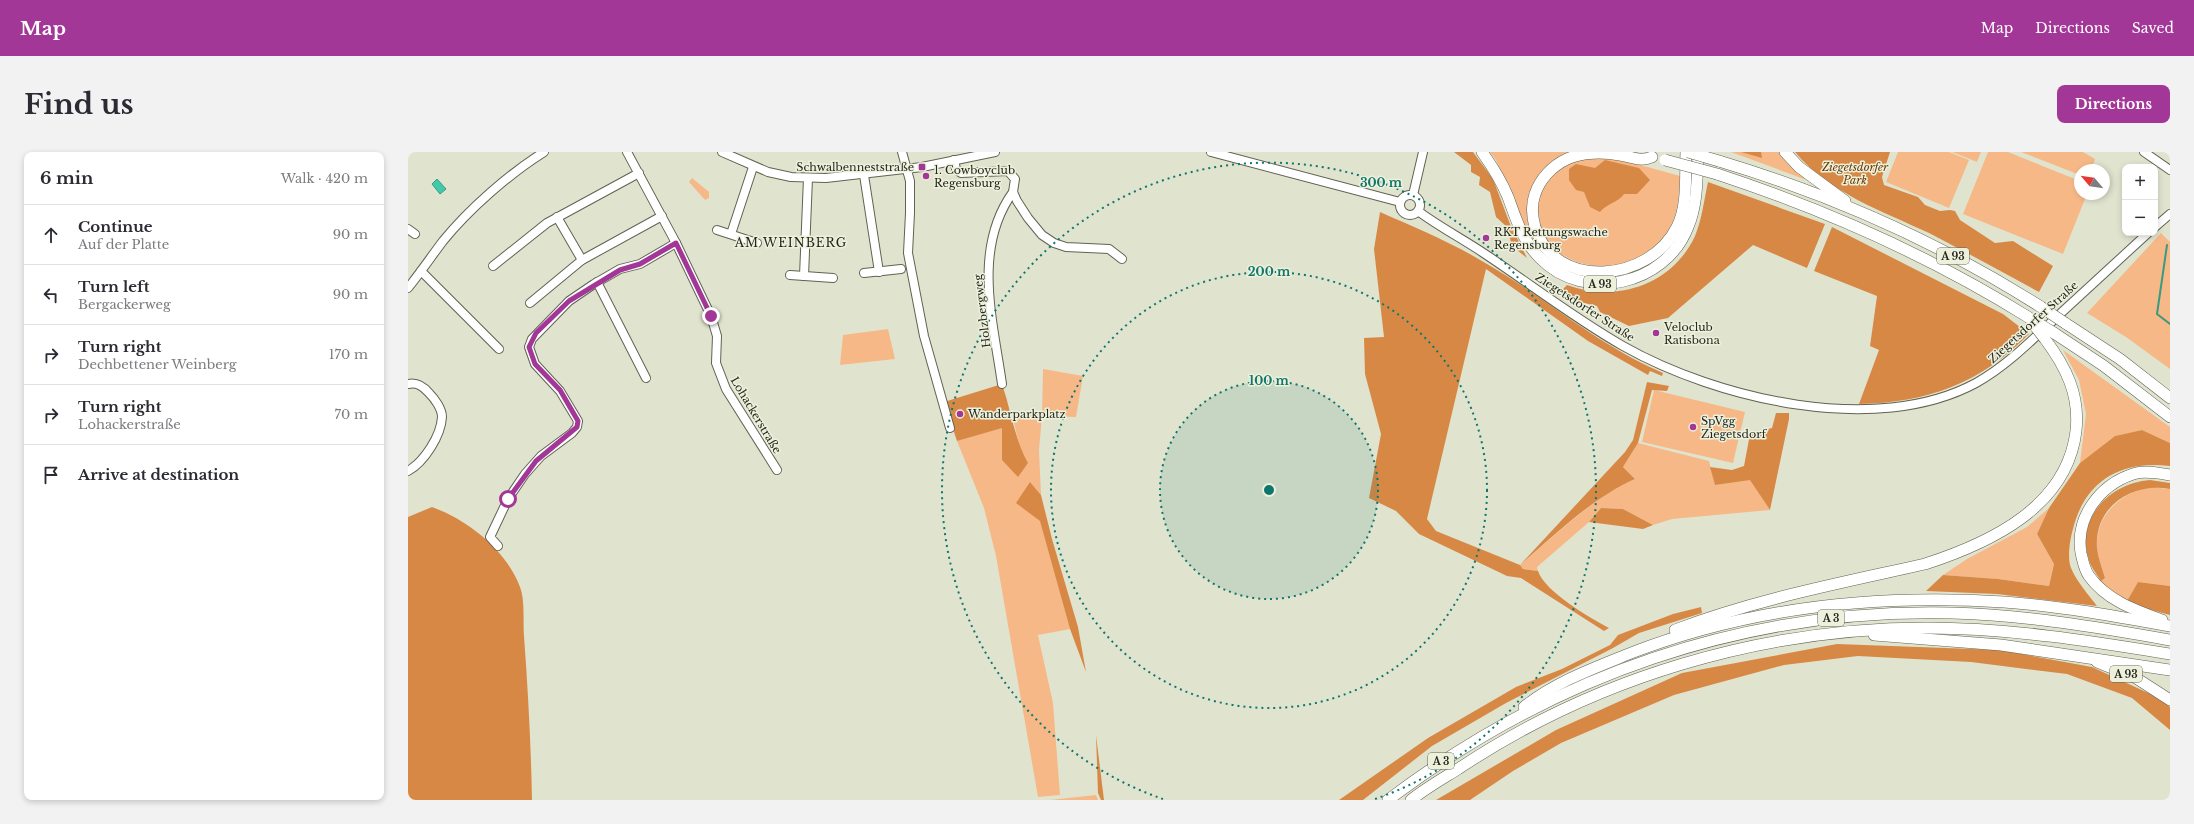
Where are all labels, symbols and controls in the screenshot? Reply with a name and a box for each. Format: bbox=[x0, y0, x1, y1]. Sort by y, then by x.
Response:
text: Map bbox=[20, 17, 66, 40]
text: Map bbox=[1981, 19, 2013, 37]
text: Directions bbox=[2035, 19, 2110, 37]
text: Saved bbox=[2132, 19, 2174, 37]
button: Directions bbox=[2057, 85, 2170, 123]
text: Find us bbox=[24, 87, 134, 122]
place label: Schwalbenneststraße bbox=[796, 160, 914, 174]
park label: Ziegetsdorfer Park bbox=[1821, 160, 1889, 187]
marker: Schwalbenneststraße bbox=[917, 162, 927, 172]
place label: 1. Cowboyclub Regensburg bbox=[934, 163, 1015, 190]
north arrow bbox=[2074, 164, 2110, 200]
map controls bbox=[2122, 164, 2158, 236]
button: + bbox=[2122, 164, 2158, 200]
text: 6 min bbox=[40, 168, 93, 189]
text: Walk · 420 m bbox=[281, 170, 368, 187]
marker: 1. Cowboyclub Regensburg bbox=[921, 171, 931, 181]
text: 300 m bbox=[1360, 175, 1403, 190]
button: − bbox=[2122, 200, 2158, 236]
text: Continue bbox=[78, 217, 153, 236]
icon: ahead bbox=[40, 224, 62, 246]
place label: RKT Rettungswache Regensburg bbox=[1494, 225, 1608, 252]
text: 90 m bbox=[333, 226, 368, 243]
marker: RKT Rettungswache Regensburg bbox=[1481, 233, 1491, 243]
district label: AM WEINBERG bbox=[734, 235, 847, 250]
text: Auf der Platte bbox=[78, 236, 169, 253]
road number: A 93 bbox=[1937, 248, 1969, 264]
text: 200 m bbox=[1248, 264, 1291, 279]
street label: Ziegetsdorfer Straße bbox=[1533, 270, 1637, 344]
street label: Holzbergweg bbox=[970, 273, 993, 349]
road number: A 93 bbox=[1584, 276, 1616, 292]
text: Turn left bbox=[78, 277, 149, 296]
street label: Ziegetsdorfer Straße bbox=[1985, 278, 2081, 366]
icon: left bbox=[40, 284, 62, 306]
text: 90 m bbox=[333, 286, 368, 303]
text: Bergackerweg bbox=[78, 296, 171, 313]
route end bbox=[702, 307, 720, 325]
place label: Veloclub Ratisbona bbox=[1663, 320, 1721, 347]
marker: Veloclub Ratisbona bbox=[1651, 328, 1661, 338]
text: Turn right bbox=[78, 337, 161, 356]
icon: right bbox=[40, 344, 62, 366]
text: 170 m bbox=[329, 346, 368, 363]
text: Dechbettener Weinberg bbox=[78, 356, 237, 373]
text: 100 m bbox=[1249, 373, 1290, 388]
street label: Lohackerstraße bbox=[728, 374, 784, 456]
text: Turn right bbox=[78, 397, 161, 416]
icon: right bbox=[40, 404, 62, 426]
text: 70 m bbox=[335, 406, 368, 423]
place label: Wanderparkplatz bbox=[967, 407, 1066, 421]
marker: Wanderparkplatz bbox=[955, 409, 965, 419]
place label: SpVgg Ziegetsdorf bbox=[1701, 414, 1767, 441]
text: Lohackerstraße bbox=[78, 416, 181, 433]
marker: SpVgg Ziegetsdorf bbox=[1688, 422, 1698, 432]
icon: arrive bbox=[40, 464, 62, 486]
text: Arrive at destination bbox=[78, 465, 239, 484]
centre of rings bbox=[1262, 483, 1276, 497]
route start bbox=[499, 490, 517, 508]
road number: A 3 bbox=[1818, 610, 1844, 626]
road number: A 93 bbox=[2110, 666, 2142, 682]
road number: A 3 bbox=[1428, 753, 1454, 769]

